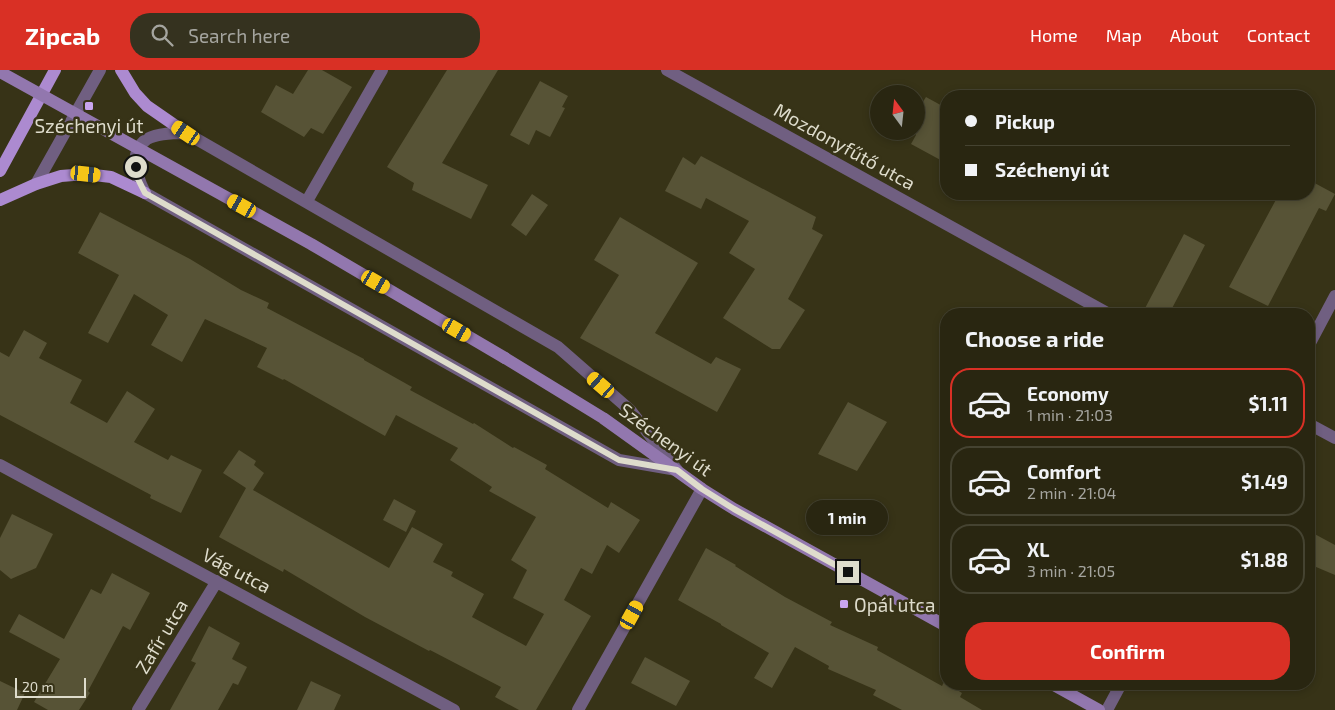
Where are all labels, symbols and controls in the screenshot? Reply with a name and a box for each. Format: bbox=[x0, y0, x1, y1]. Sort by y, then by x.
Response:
search box bbox=[130, 13, 480, 58]
text: Zipcab bbox=[25, 21, 100, 50]
icon: search bbox=[148, 21, 176, 49]
text: Search here bbox=[188, 24, 290, 47]
text: Home bbox=[1030, 24, 1078, 46]
text: Map bbox=[1106, 24, 1142, 46]
text: About bbox=[1170, 24, 1219, 46]
text: Contact bbox=[1247, 24, 1310, 46]
north arrow bbox=[870, 85, 925, 140]
map controls bbox=[870, 85, 925, 140]
street label: Mozdonyfűtő utca bbox=[770, 98, 920, 194]
marker: Széchenyi út bbox=[83, 100, 95, 112]
text: Pickup bbox=[995, 110, 1055, 133]
place label: Széchenyi út bbox=[34, 114, 144, 137]
car bbox=[169, 118, 202, 148]
route start bbox=[125, 156, 147, 178]
text: Széchenyi út bbox=[995, 158, 1109, 181]
car bbox=[70, 165, 101, 183]
car bbox=[225, 192, 258, 220]
car bbox=[359, 268, 392, 296]
car bbox=[440, 316, 473, 344]
text: Choose a ride bbox=[965, 325, 1104, 351]
car bbox=[584, 369, 617, 401]
icon: car bbox=[967, 381, 1012, 426]
text: Economy bbox=[1027, 382, 1109, 405]
text: $1.11 bbox=[1249, 392, 1288, 415]
street label: Széchenyi út bbox=[615, 398, 717, 480]
text: 1 min · 21:03 bbox=[1027, 405, 1113, 424]
icon: car bbox=[967, 459, 1012, 504]
text: Comfort bbox=[1027, 460, 1101, 483]
text: $1.49 bbox=[1241, 470, 1288, 493]
text: 2 min · 21:04 bbox=[1027, 483, 1116, 502]
callout: 1 min bbox=[807, 500, 889, 534]
text: 1 min bbox=[828, 508, 866, 527]
icon: car bbox=[967, 537, 1012, 582]
text: XL bbox=[1027, 538, 1049, 561]
street label: Vág utca bbox=[199, 542, 275, 598]
text: $1.88 bbox=[1240, 548, 1288, 571]
route end bbox=[837, 561, 859, 583]
text: 3 min · 21:05 bbox=[1027, 561, 1115, 580]
place label: Opál utca bbox=[854, 593, 935, 616]
street label: Zafír utca bbox=[130, 595, 192, 677]
car bbox=[618, 598, 645, 632]
marker: Opál utca bbox=[838, 598, 850, 610]
button: Confirm bbox=[965, 622, 1290, 680]
scale bar bbox=[15, 675, 86, 698]
text: 20 m bbox=[22, 678, 54, 695]

